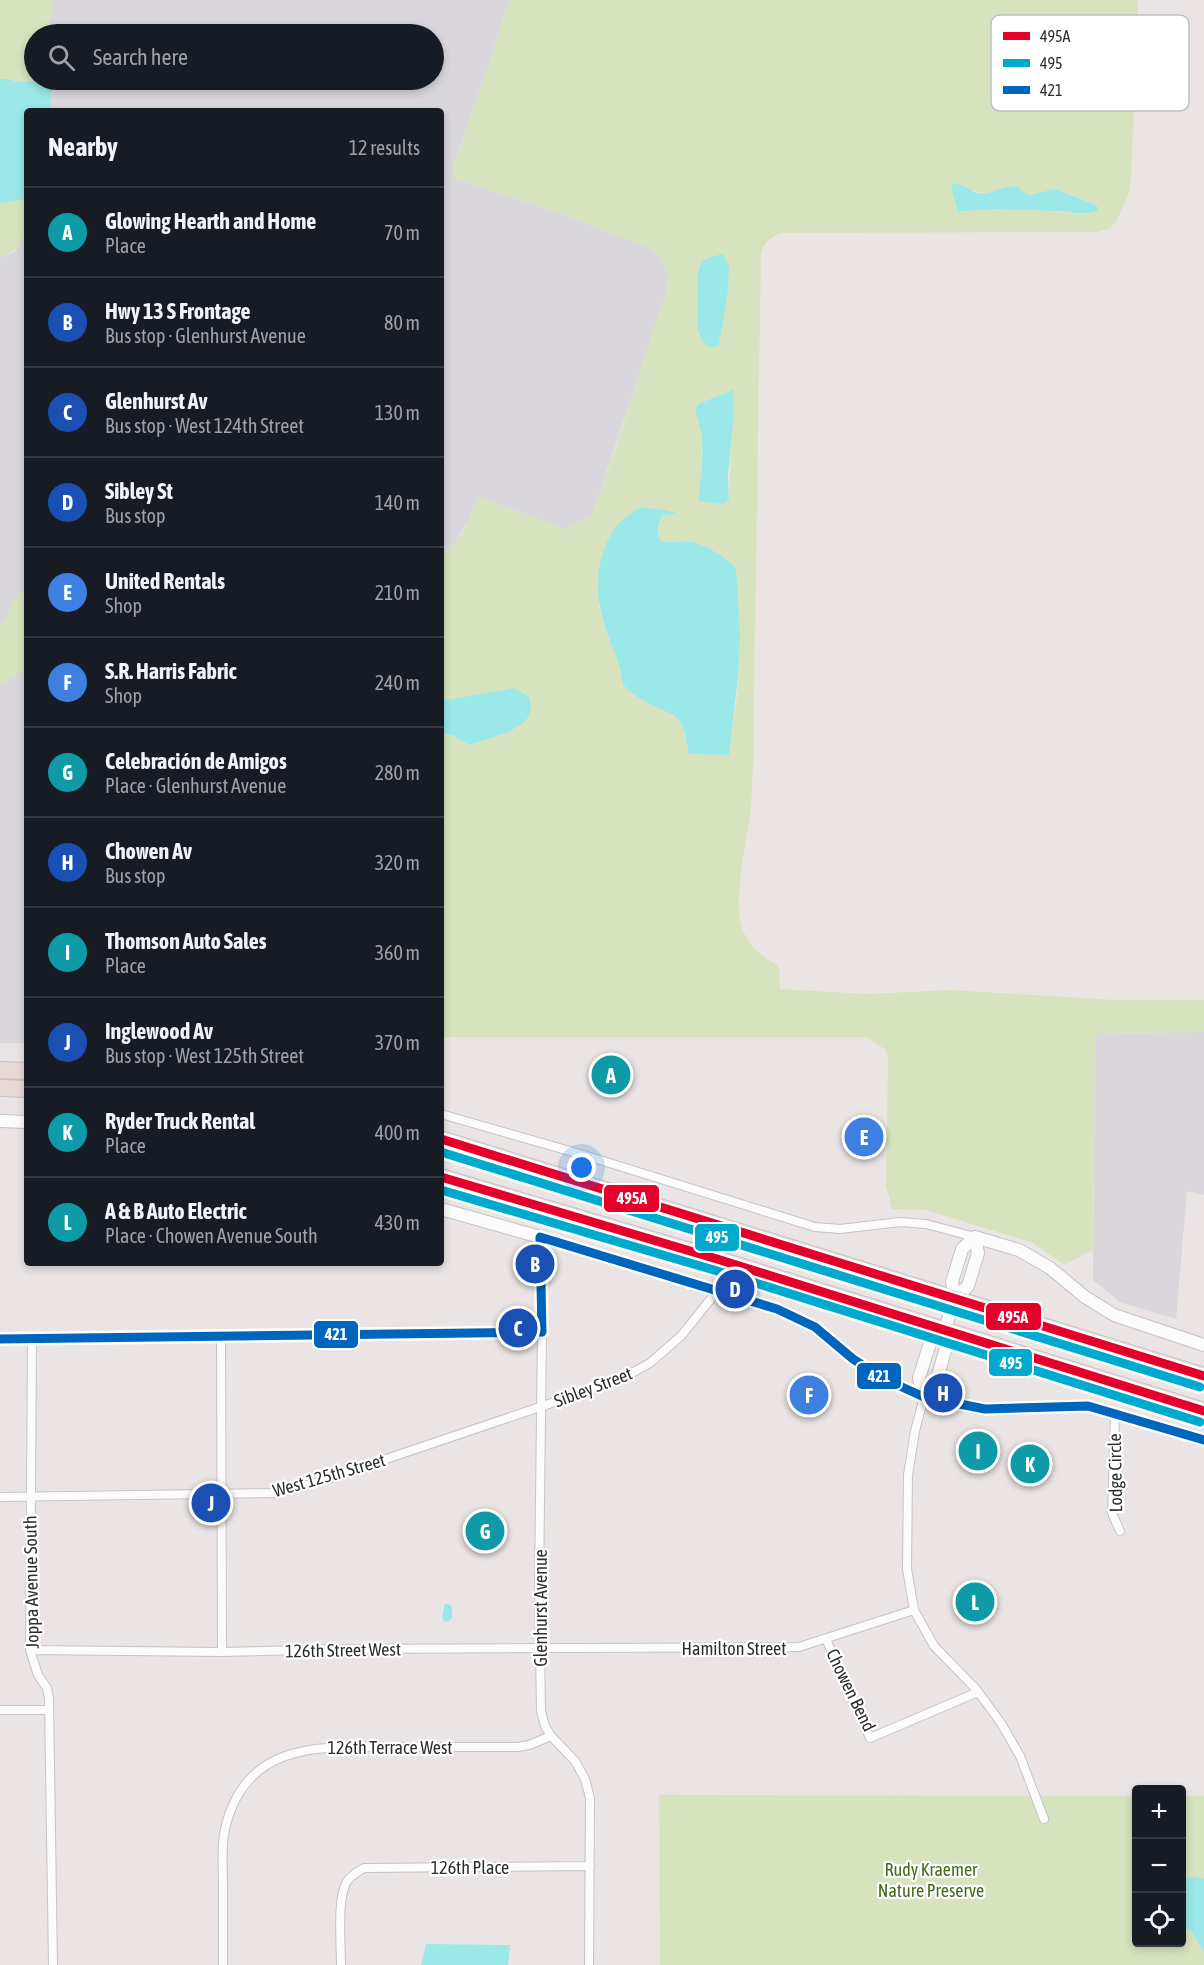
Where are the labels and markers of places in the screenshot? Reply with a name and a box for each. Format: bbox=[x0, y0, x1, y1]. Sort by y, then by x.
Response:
pin: A bbox=[592, 1052, 630, 1098]
pin: E bbox=[844, 1114, 884, 1160]
pin: B bbox=[516, 1242, 554, 1286]
pin: D bbox=[716, 1266, 754, 1312]
pin: C bbox=[498, 1306, 538, 1350]
pin: H bbox=[924, 1370, 962, 1416]
pin: F bbox=[790, 1372, 828, 1418]
pin: I bbox=[958, 1428, 998, 1474]
pin: K bbox=[1010, 1442, 1050, 1486]
pin: J bbox=[192, 1480, 230, 1526]
pin: G bbox=[466, 1508, 504, 1553]
pin: L bbox=[956, 1580, 994, 1624]

